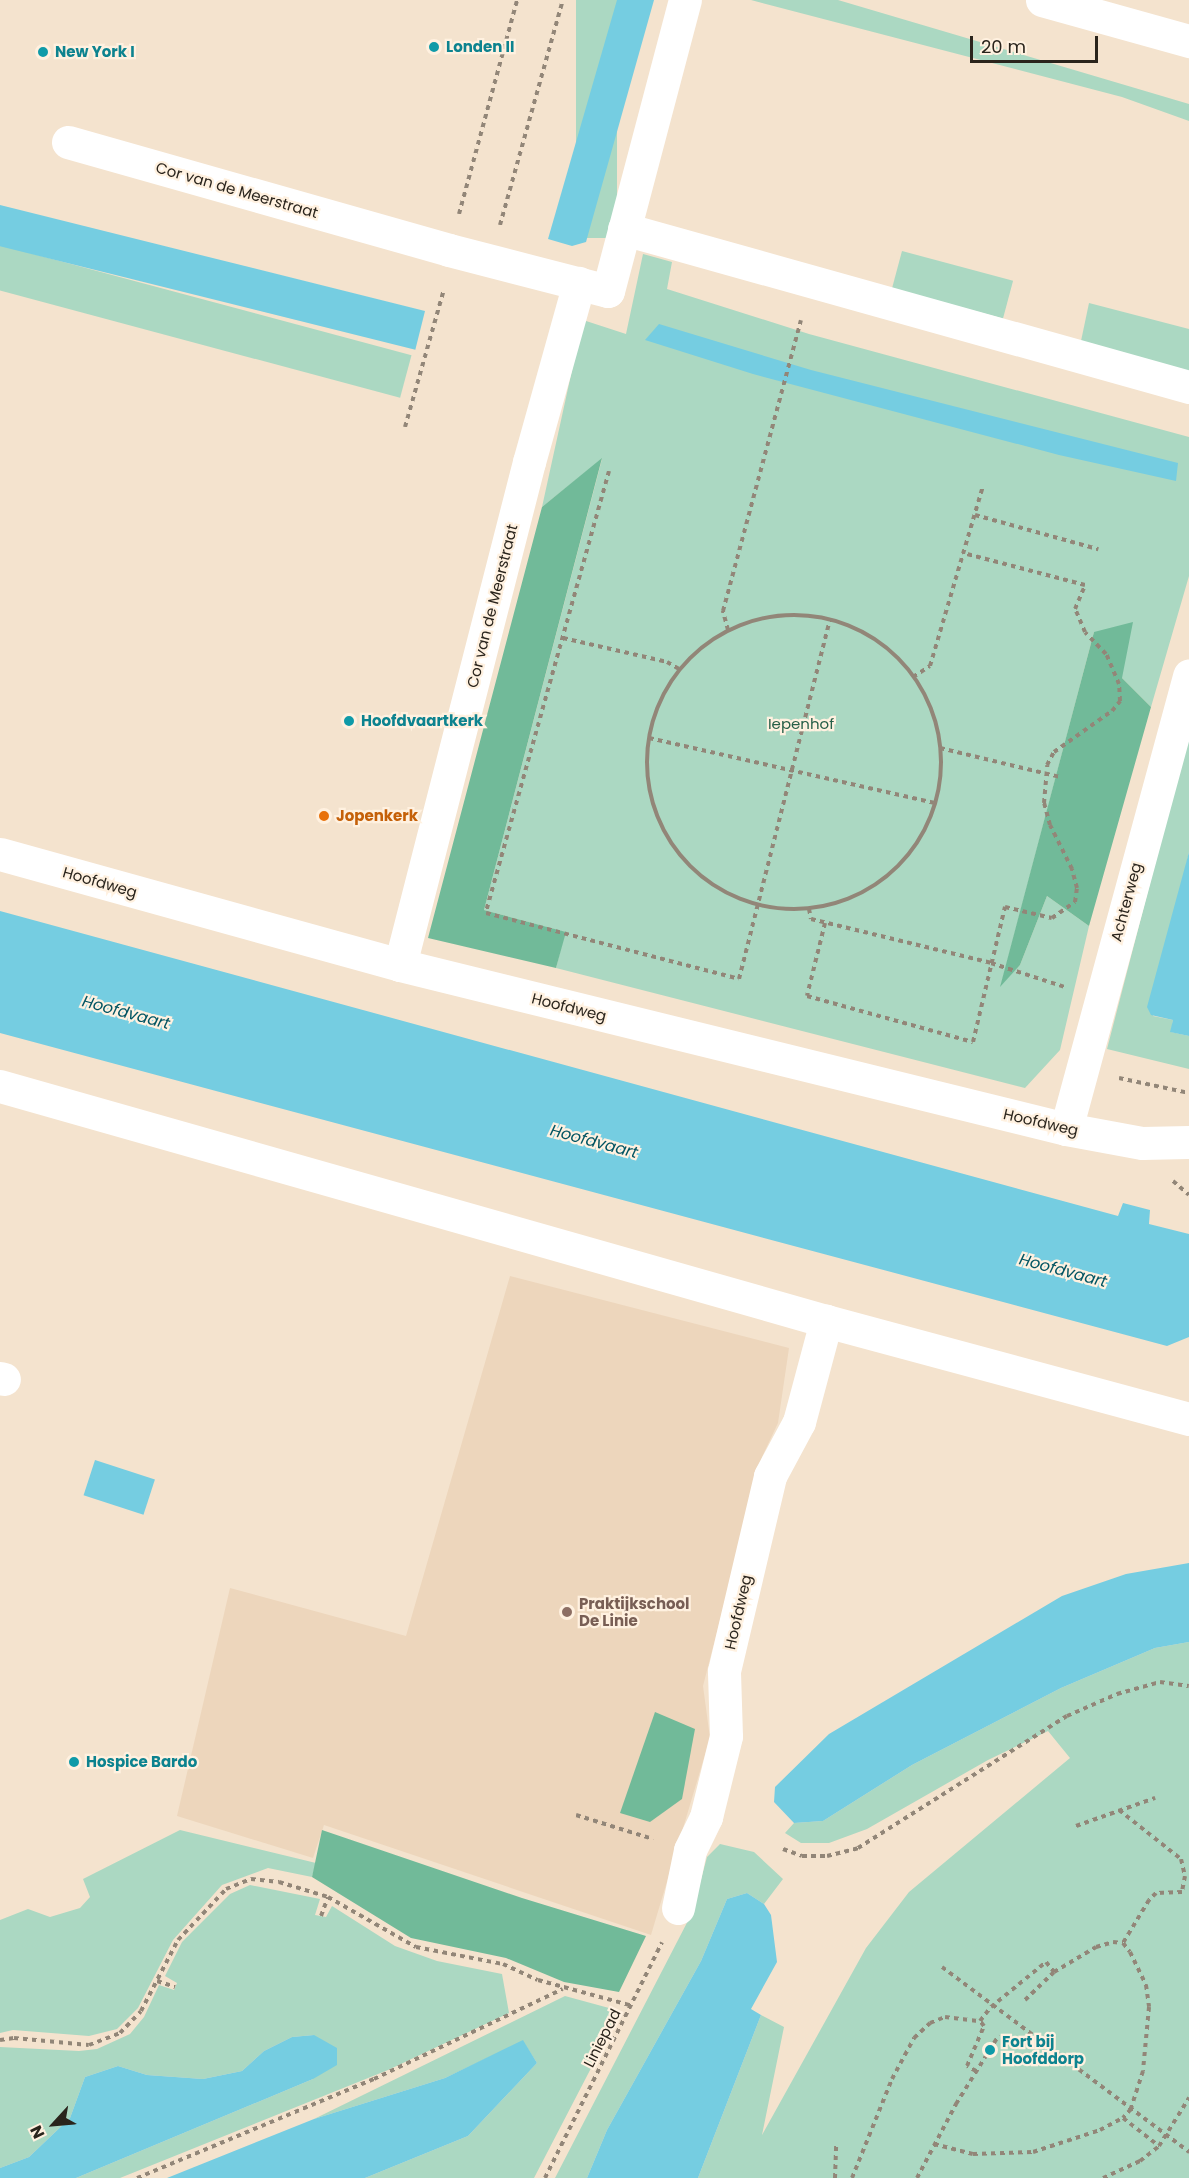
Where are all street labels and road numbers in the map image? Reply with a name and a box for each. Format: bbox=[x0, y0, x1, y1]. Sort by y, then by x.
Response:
street label: Cor van de Meerstraat bbox=[154, 158, 320, 222]
street label: Cor van de Meerstraat bbox=[463, 522, 521, 690]
street label: Achterweg bbox=[1107, 861, 1145, 943]
street label: Hoofdweg bbox=[61, 863, 139, 901]
street label: Hoofdweg bbox=[530, 989, 608, 1025]
street label: Hoofdweg bbox=[1002, 1105, 1080, 1139]
street label: Hoofdweg bbox=[721, 1573, 755, 1651]
street label: Liniepad bbox=[580, 2006, 624, 2070]

